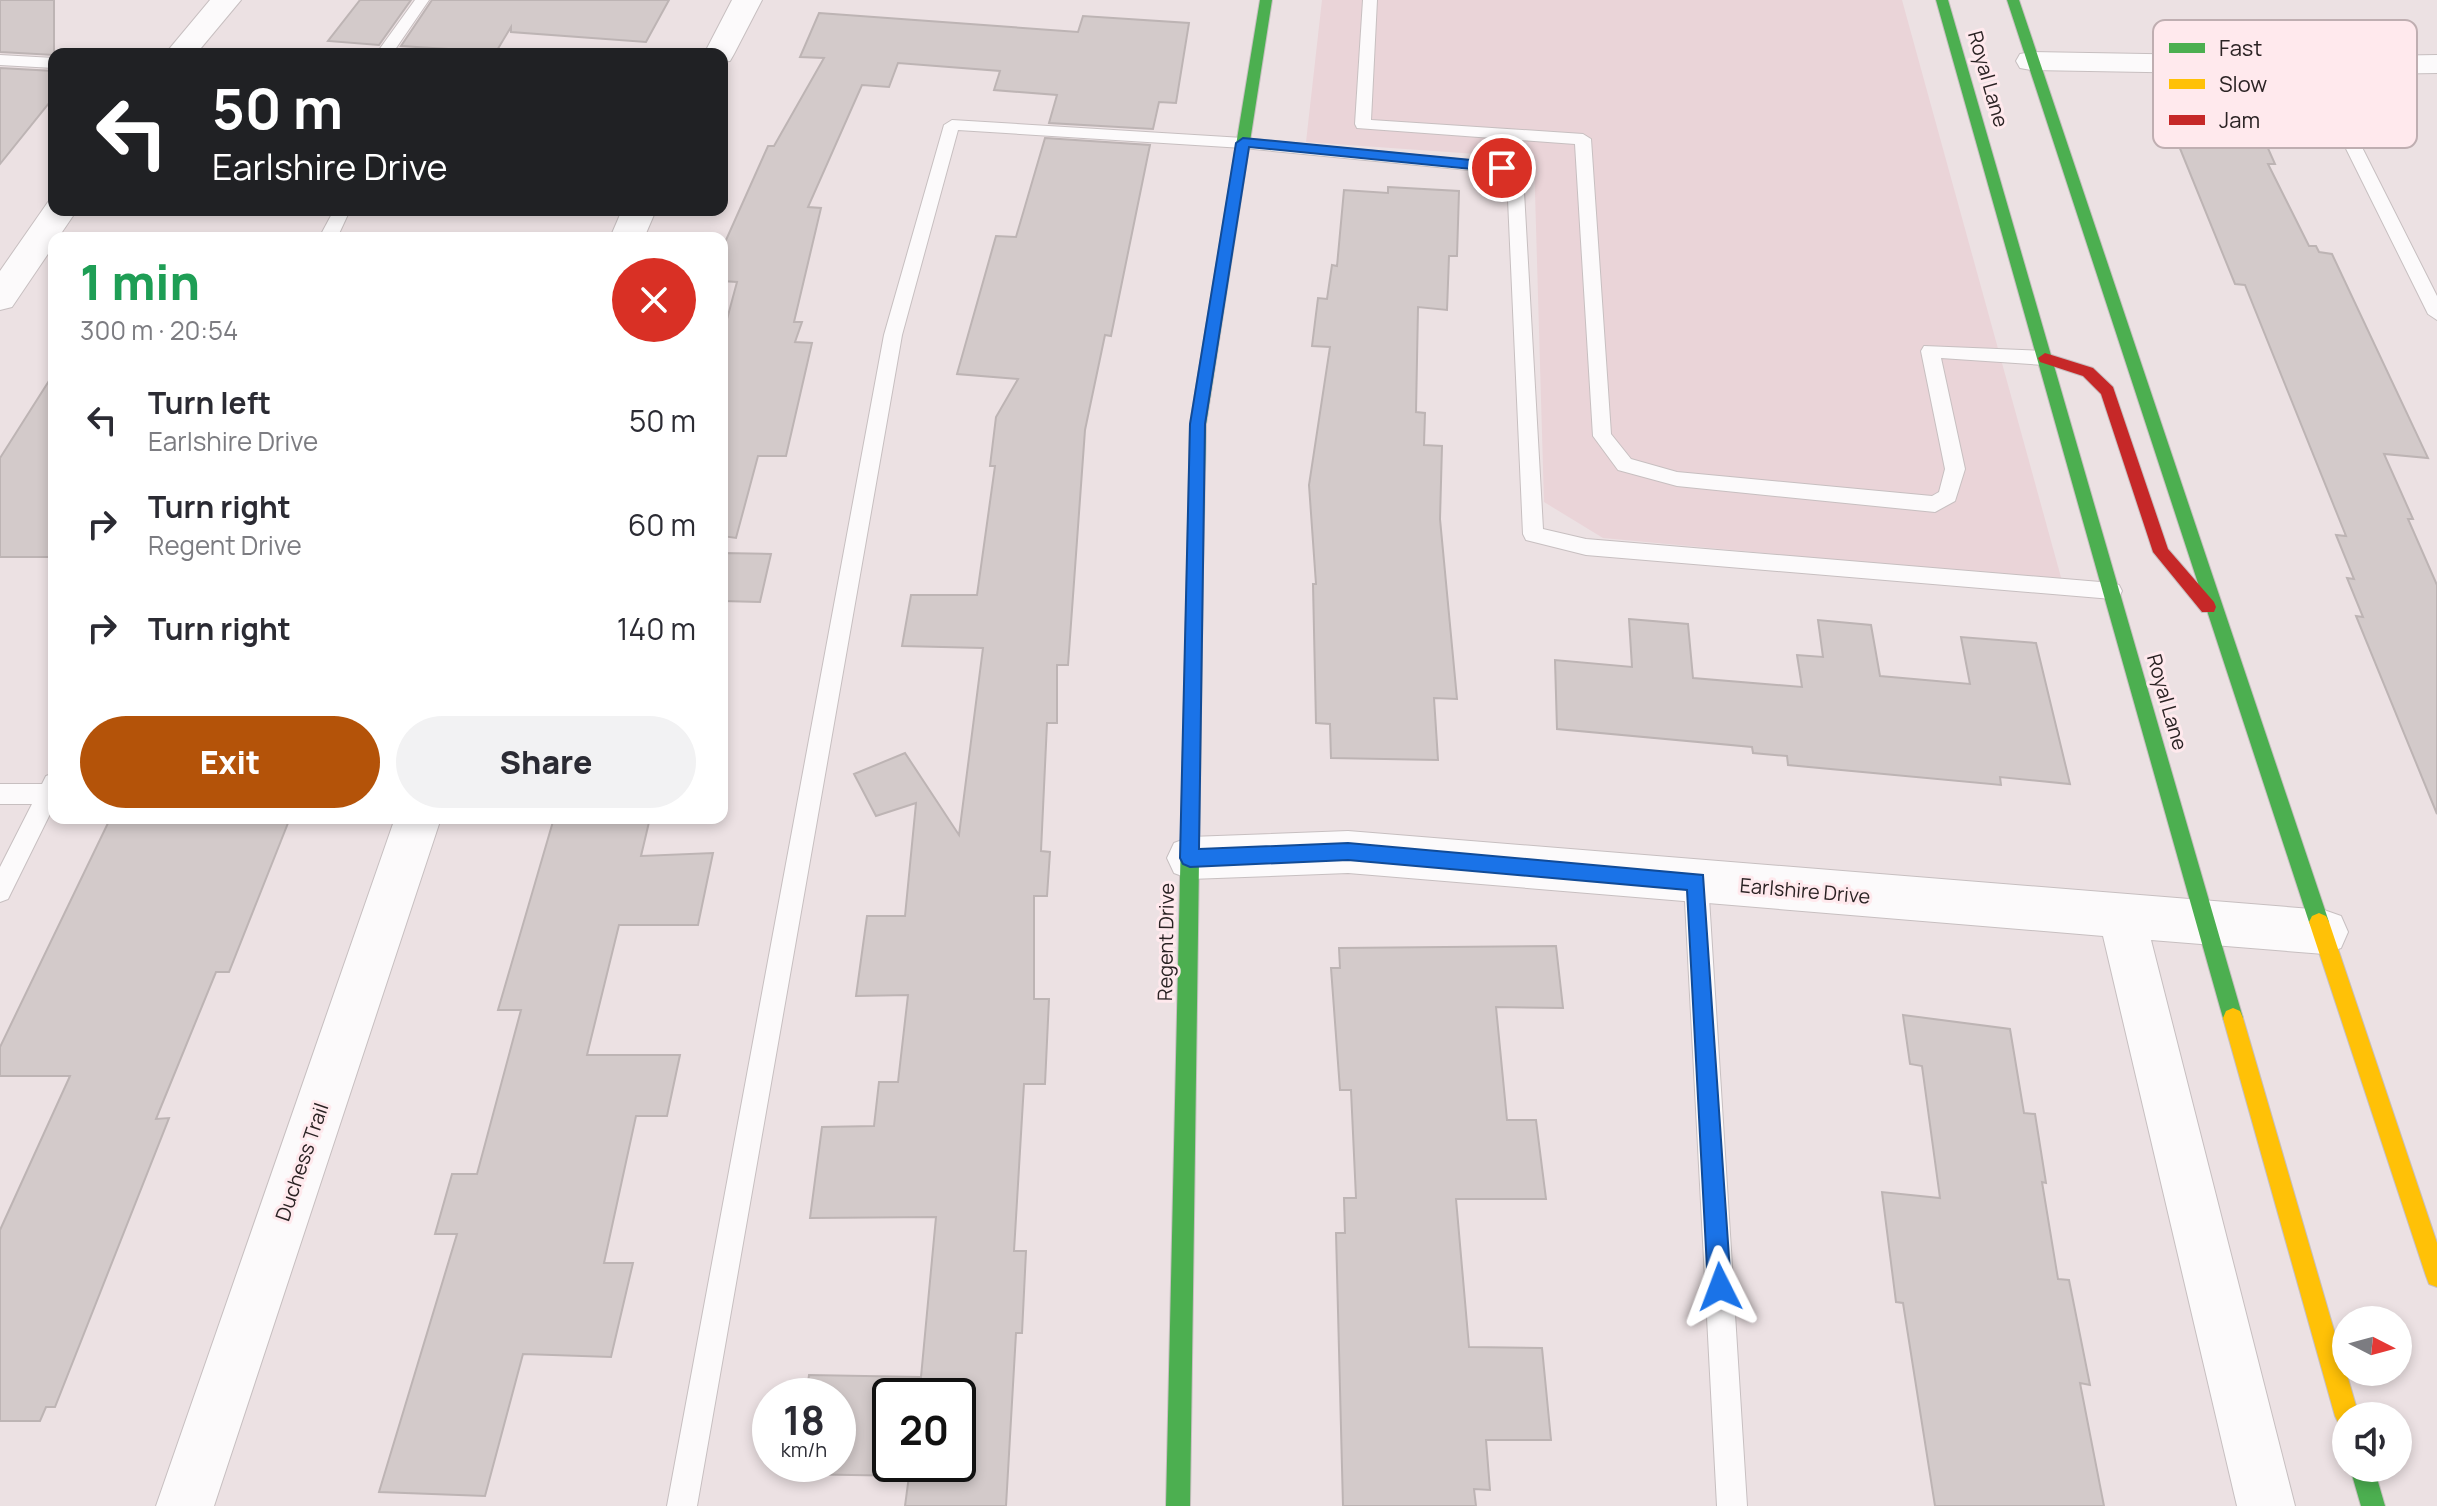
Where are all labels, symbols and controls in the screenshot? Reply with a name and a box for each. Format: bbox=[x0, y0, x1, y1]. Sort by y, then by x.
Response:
legend bbox=[2153, 20, 2417, 148]
street label: Royal Lane bbox=[1962, 28, 2015, 130]
text: Fast bbox=[2219, 33, 2262, 63]
text: 50 m bbox=[212, 69, 343, 146]
text: Slow bbox=[2219, 69, 2267, 99]
icon: left bbox=[80, 80, 184, 184]
text: Jam bbox=[2219, 105, 2260, 135]
pin bbox=[1468, 134, 1536, 202]
text: Earlshire Drive bbox=[212, 142, 448, 191]
icon: arrive bbox=[1480, 146, 1524, 190]
text: 1 min bbox=[80, 249, 200, 314]
button: close bbox=[612, 258, 696, 342]
text: 300 m · 20:54 bbox=[80, 312, 238, 348]
text: Turn left bbox=[148, 382, 271, 423]
icon: left bbox=[80, 398, 124, 442]
text: 50 m bbox=[629, 400, 696, 441]
text: Earlshire Drive bbox=[148, 423, 318, 459]
text: Turn right bbox=[148, 486, 291, 527]
icon: right bbox=[80, 502, 124, 546]
text: 60 m bbox=[628, 504, 696, 545]
text: Regent Drive bbox=[148, 527, 302, 563]
icon: right bbox=[80, 606, 124, 650]
text: Turn right bbox=[148, 608, 291, 649]
text: 140 m bbox=[617, 608, 696, 649]
street label: Royal Lane bbox=[2141, 651, 2194, 753]
button: Exit bbox=[80, 716, 380, 808]
button: Share bbox=[396, 716, 696, 808]
street label: Earlshire Drive bbox=[1739, 871, 1871, 910]
street label: Regent Drive bbox=[1151, 883, 1180, 1001]
street label: Duchess Trail bbox=[269, 1099, 334, 1224]
position arrow bbox=[1678, 1245, 1762, 1329]
north arrow bbox=[2332, 1306, 2412, 1386]
map controls bbox=[2332, 1306, 2412, 1482]
speed limit sign: 20 bbox=[872, 1378, 976, 1482]
text: 18 bbox=[783, 1392, 825, 1447]
button: sound bbox=[2332, 1402, 2412, 1482]
text: km/h bbox=[781, 1436, 827, 1463]

